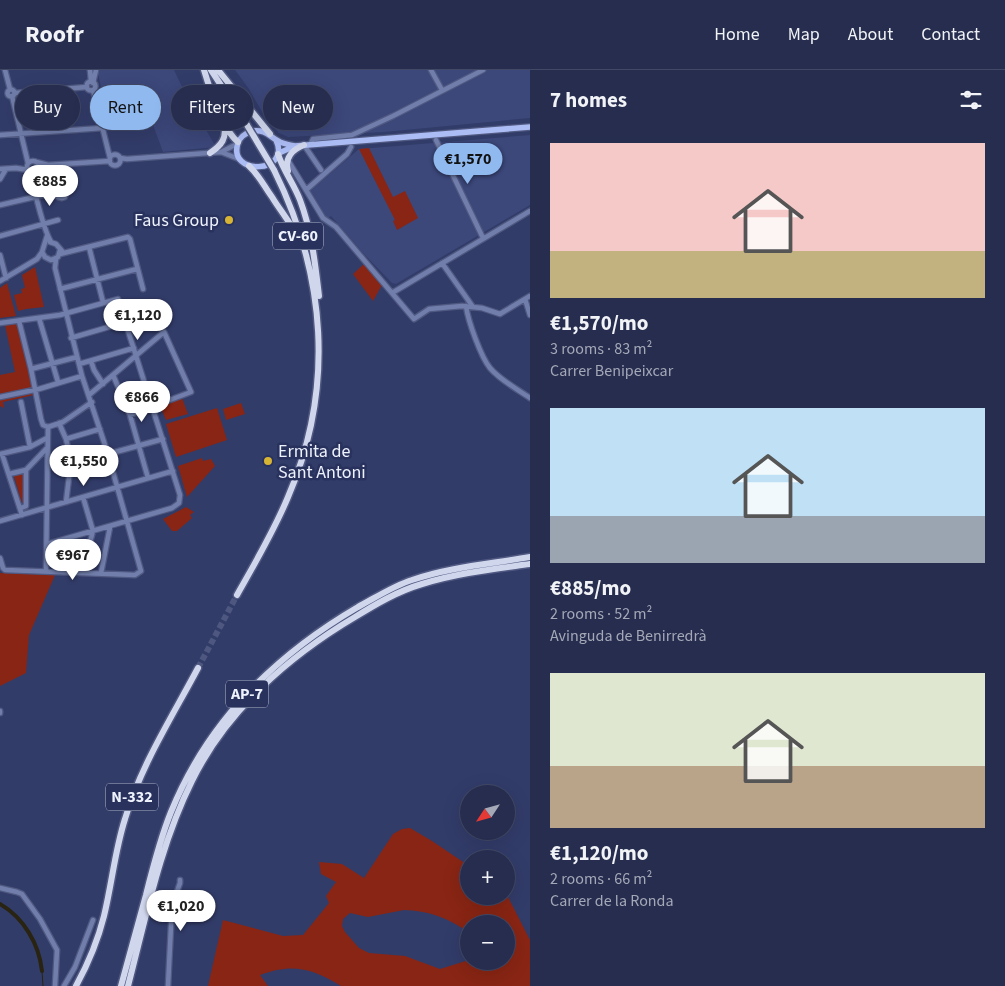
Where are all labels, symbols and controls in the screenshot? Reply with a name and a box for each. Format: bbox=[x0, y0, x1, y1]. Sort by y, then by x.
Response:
text: Roofr bbox=[25, 17, 84, 52]
text: Home bbox=[714, 22, 760, 47]
text: Map bbox=[788, 22, 820, 47]
text: About bbox=[848, 22, 893, 47]
text: Contact bbox=[921, 22, 980, 47]
chip: Buy bbox=[15, 85, 80, 130]
chip: Rent bbox=[90, 85, 161, 130]
chip: Filters bbox=[171, 85, 253, 130]
chip: New bbox=[263, 85, 333, 130]
text: 7 homes bbox=[550, 85, 627, 115]
icon: filters bbox=[957, 86, 985, 114]
pin: €1,570 bbox=[427, 142, 509, 185]
text: €1,570 bbox=[444, 148, 492, 170]
pin: €885 bbox=[20, 164, 80, 207]
text: €885 bbox=[33, 170, 67, 192]
icon: home bbox=[723, 176, 813, 266]
place label: Faus Group bbox=[134, 208, 219, 233]
marker: Faus Group bbox=[223, 214, 235, 226]
road number: CV-60 bbox=[273, 223, 323, 250]
pin: €1,120 bbox=[97, 298, 179, 341]
text: €1,120 bbox=[114, 304, 162, 326]
text: €1,570/mo bbox=[550, 308, 649, 338]
text: 3 rooms · 83 m² bbox=[550, 338, 652, 360]
text: Carrer Benipeixcar bbox=[550, 360, 673, 382]
pin: €866 bbox=[112, 380, 172, 423]
text: €866 bbox=[125, 386, 159, 408]
place label: Ermita de Sant Antoni bbox=[278, 439, 366, 485]
icon: home bbox=[723, 441, 813, 531]
pin: €1,550 bbox=[43, 444, 125, 487]
text: €1,550 bbox=[60, 450, 108, 472]
marker: Ermita de Sant Antoni bbox=[262, 455, 274, 467]
pin: €967 bbox=[43, 538, 103, 581]
text: €967 bbox=[56, 544, 90, 566]
text: €885/mo bbox=[550, 573, 631, 603]
text: 2 rooms · 52 m² bbox=[550, 603, 652, 625]
text: Avinguda de Benirredrà bbox=[550, 625, 707, 647]
road number: AP-7 bbox=[226, 680, 268, 708]
icon: home bbox=[723, 706, 813, 796]
road number: N-332 bbox=[106, 784, 158, 810]
north arrow bbox=[460, 785, 515, 840]
map controls bbox=[460, 785, 515, 970]
text: €1,120/mo bbox=[550, 838, 649, 868]
button: + bbox=[460, 850, 515, 905]
text: 2 rooms · 66 m² bbox=[550, 868, 652, 890]
pin: €1,020 bbox=[140, 890, 222, 932]
text: Carrer de la Ronda bbox=[550, 890, 674, 912]
text: €1,020 bbox=[157, 895, 205, 917]
button: − bbox=[460, 915, 515, 970]

